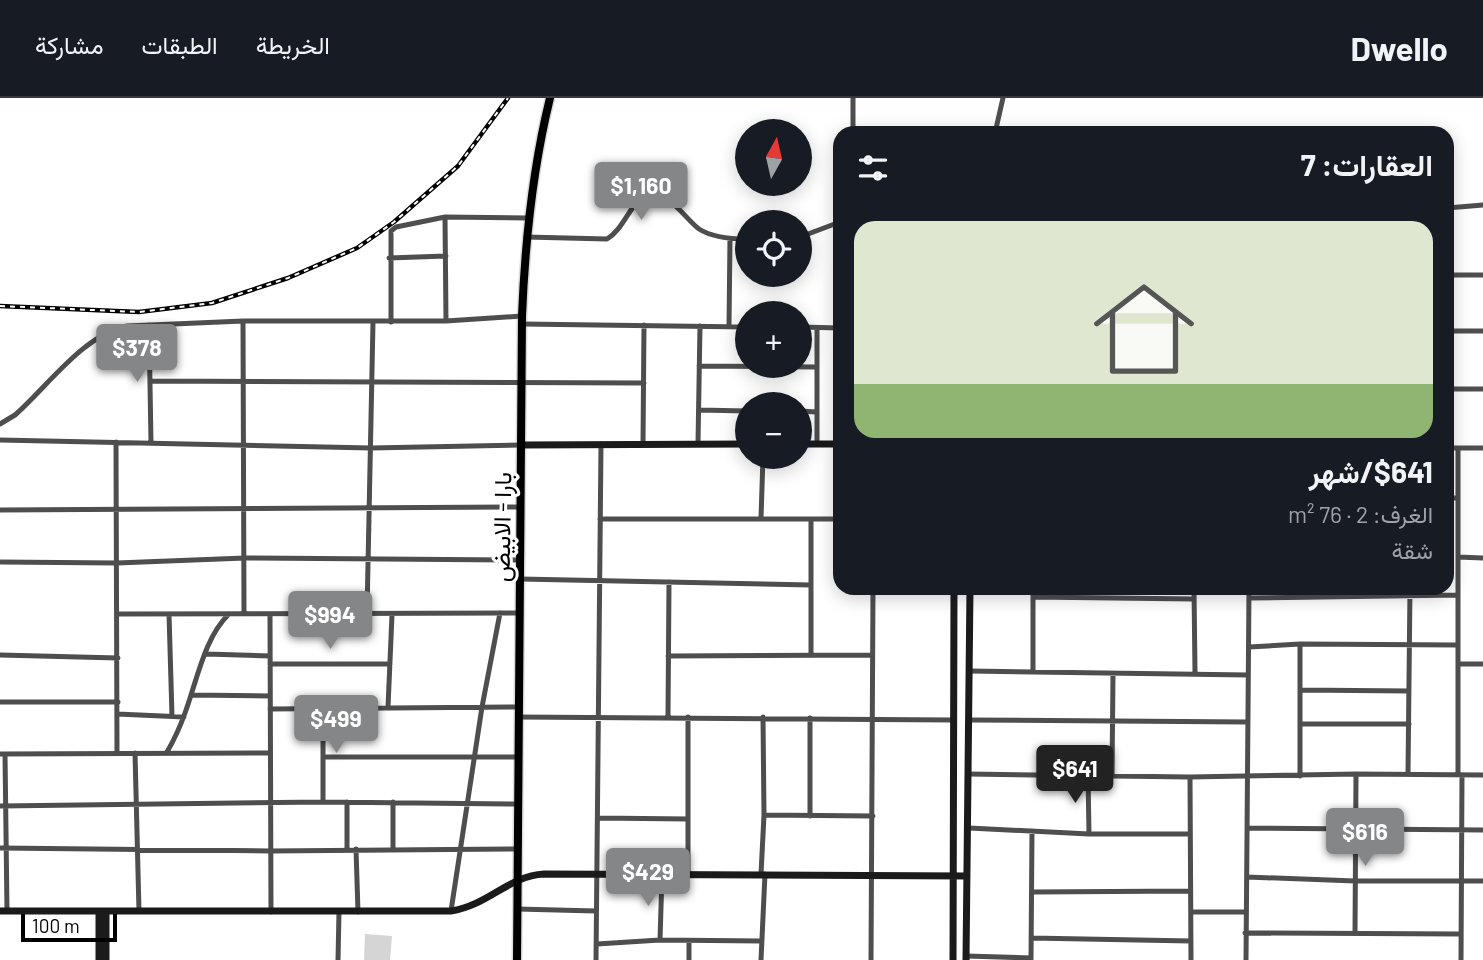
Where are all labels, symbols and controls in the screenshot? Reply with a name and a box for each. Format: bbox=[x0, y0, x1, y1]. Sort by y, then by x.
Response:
text: Dwello bbox=[1350, 28, 1448, 68]
text: مشاركة bbox=[35, 30, 103, 59]
text: الطبقات bbox=[141, 30, 218, 59]
text: الخريطة bbox=[256, 30, 330, 59]
north arrow bbox=[735, 119, 812, 196]
map controls bbox=[735, 119, 812, 469]
text: العقارات: 7 bbox=[1301, 146, 1433, 182]
icon: filters bbox=[854, 149, 892, 187]
pin: $1,160 bbox=[584, 162, 698, 222]
text: $1,160 bbox=[611, 171, 672, 199]
button: locate bbox=[735, 210, 812, 287]
icon: home bbox=[1081, 266, 1207, 392]
button: + bbox=[735, 301, 812, 378]
pin: $378 bbox=[96, 324, 178, 384]
text: $378 bbox=[112, 333, 162, 361]
button: − bbox=[735, 392, 812, 469]
text: $641/شهر bbox=[1309, 453, 1433, 489]
street label: بارا - الابيض bbox=[486, 472, 518, 582]
text: الغرف: 2 · 76 m² bbox=[1288, 500, 1433, 528]
text: شقة bbox=[1391, 536, 1433, 564]
pin: $994 bbox=[289, 592, 371, 651]
text: $994 bbox=[304, 600, 356, 628]
pin: $499 bbox=[295, 696, 377, 755]
text: $499 bbox=[310, 704, 362, 732]
pin: $641 bbox=[1034, 746, 1116, 805]
text: $641 bbox=[1052, 754, 1098, 782]
pin: $616 bbox=[1324, 808, 1406, 868]
text: $616 bbox=[1342, 817, 1388, 845]
pin: $429 bbox=[607, 848, 689, 908]
text: $429 bbox=[622, 857, 674, 885]
scale bar bbox=[21, 911, 117, 943]
text: 100 m bbox=[32, 914, 80, 937]

